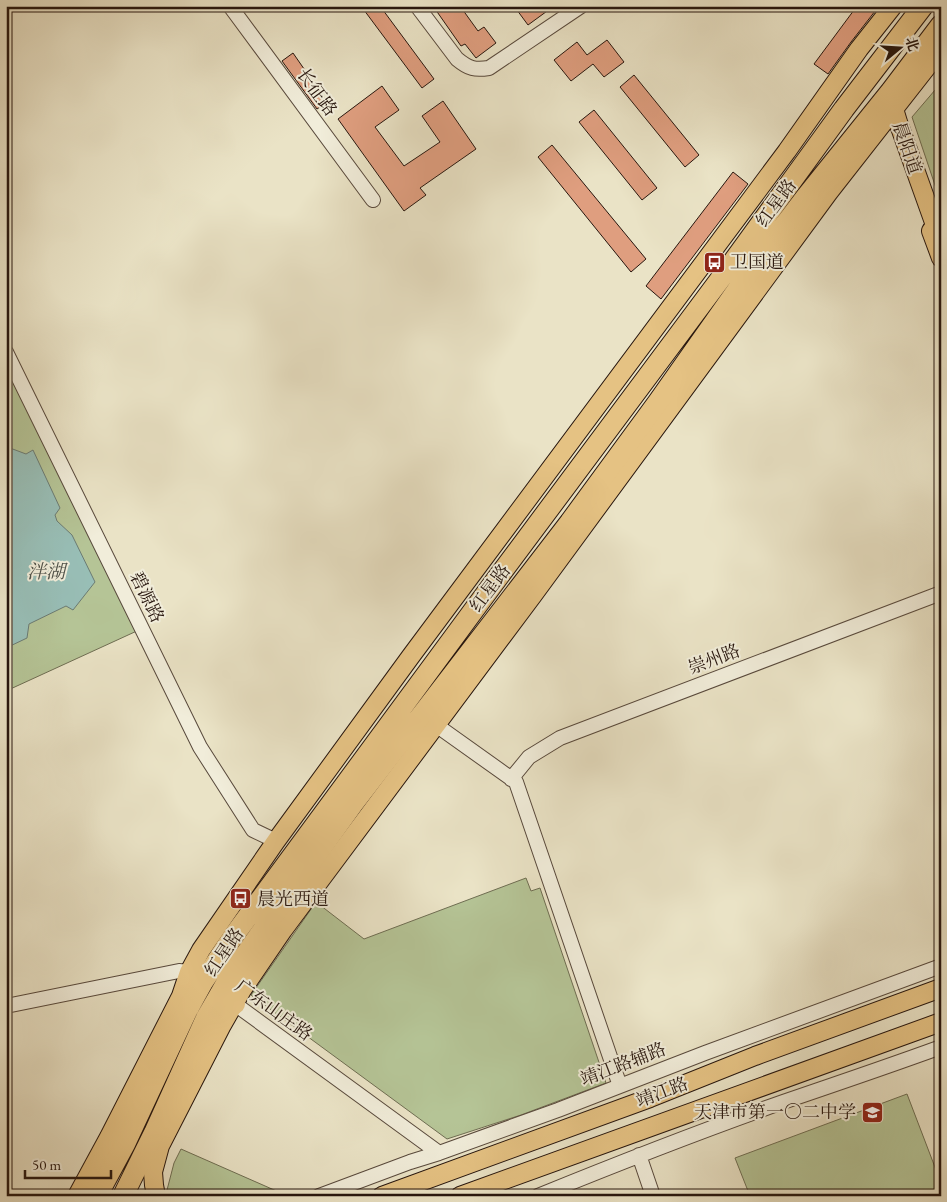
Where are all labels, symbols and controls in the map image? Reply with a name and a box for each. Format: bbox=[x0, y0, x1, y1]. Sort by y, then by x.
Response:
north arrow bbox=[874, 22, 924, 72]
text: 北 bbox=[902, 35, 923, 53]
street label: 长征路 bbox=[292, 63, 343, 120]
street label: 晨阳道 bbox=[888, 119, 927, 177]
street label: 红星路 bbox=[750, 174, 801, 231]
bus stop icon: 卫国道 bbox=[702, 250, 726, 274]
place label: 卫国道 bbox=[730, 250, 784, 273]
water label: 泮湖 bbox=[27, 559, 68, 584]
street label: 红星路 bbox=[464, 559, 515, 616]
street label: 碧源路 bbox=[125, 567, 170, 626]
street label: 崇州路 bbox=[684, 638, 743, 679]
bus stop icon: 晨光西道 bbox=[229, 887, 253, 911]
place label: 晨光西道 bbox=[257, 887, 329, 910]
street label: 红星路 bbox=[199, 923, 248, 981]
street label: 广东山庄路 bbox=[231, 974, 317, 1045]
street label: 靖江路辅路 bbox=[577, 1038, 669, 1090]
street label: 靖江路 bbox=[633, 1072, 691, 1112]
place label: 天津市第一〇二中学 bbox=[694, 1100, 856, 1123]
school or university icon: 天津市第一〇二中学 bbox=[860, 1100, 884, 1124]
scale bar bbox=[25, 1147, 111, 1179]
text: 50 m bbox=[32, 1155, 61, 1174]

